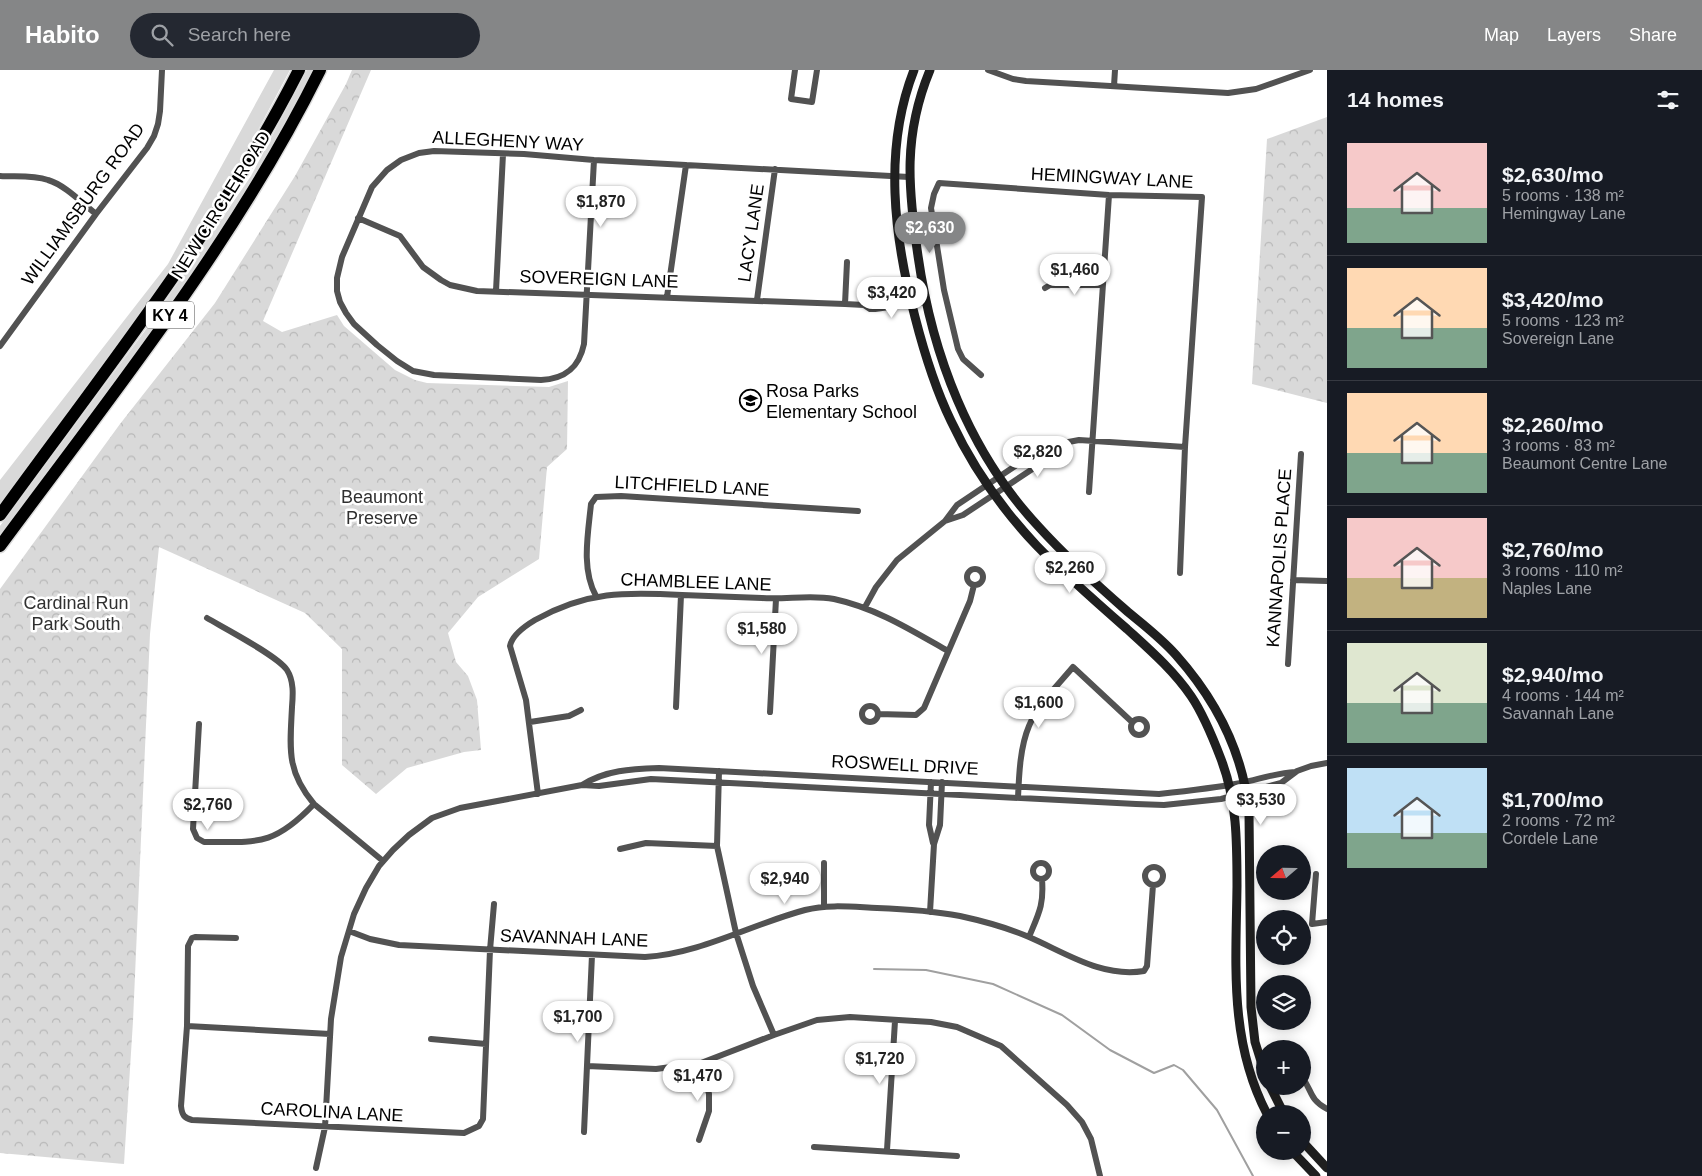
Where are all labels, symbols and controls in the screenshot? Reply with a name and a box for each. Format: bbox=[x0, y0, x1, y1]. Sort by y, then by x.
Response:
search box bbox=[130, 13, 480, 58]
text: Habito bbox=[25, 21, 100, 48]
icon: search bbox=[148, 21, 176, 49]
text: Search here bbox=[188, 24, 291, 45]
text: Map bbox=[1484, 25, 1519, 45]
text: Layers bbox=[1547, 25, 1601, 45]
text: Share bbox=[1629, 25, 1677, 45]
icon: filters bbox=[1654, 86, 1682, 114]
text: 14 homes bbox=[1347, 88, 1444, 111]
street label: WILLIAMSBURG ROAD bbox=[18, 119, 148, 289]
street label: ALLEGHENY WAY bbox=[432, 127, 584, 155]
street label: NEW CIRCLE ROAD bbox=[167, 128, 275, 282]
icon: home bbox=[1387, 163, 1447, 223]
text: $2,630/mo bbox=[1502, 163, 1604, 186]
street label: HEMINGWAY LANE bbox=[1030, 164, 1194, 192]
street label: LACY LANE bbox=[734, 183, 768, 283]
pin: $1,870 bbox=[560, 186, 642, 228]
text: 5 rooms · 138 m² bbox=[1502, 187, 1624, 204]
text: $1,870 bbox=[577, 193, 625, 210]
text: Hemingway Lane bbox=[1502, 205, 1626, 222]
pin: $2,630 bbox=[889, 212, 971, 254]
text: $2,630 bbox=[906, 219, 954, 236]
pin: $1,460 bbox=[1034, 254, 1116, 296]
text: $1,460 bbox=[1051, 261, 1099, 278]
street label: SOVEREIGN LANE bbox=[519, 266, 679, 292]
pin: $3,420 bbox=[851, 276, 933, 319]
text: $3,420 bbox=[868, 284, 916, 301]
icon: home bbox=[1387, 288, 1447, 348]
text: $3,420/mo bbox=[1502, 288, 1604, 311]
road number: KY 4 bbox=[146, 302, 194, 328]
text: 5 rooms · 123 m² bbox=[1502, 312, 1624, 329]
text: Sovereign Lane bbox=[1502, 330, 1614, 347]
place label: Rosa Parks Elementary School bbox=[766, 381, 917, 422]
school or university icon: Rosa Parks Elementary School bbox=[738, 389, 762, 413]
icon: home bbox=[1387, 413, 1447, 473]
text: $2,260/mo bbox=[1502, 413, 1604, 436]
pin: $2,820 bbox=[997, 436, 1079, 478]
text: 3 rooms · 83 m² bbox=[1502, 437, 1615, 454]
text: $2,820 bbox=[1014, 443, 1062, 460]
text: Beaumont Centre Lane bbox=[1502, 455, 1667, 472]
street label: KANNAPOLIS PLACE bbox=[1263, 468, 1295, 648]
street label: LITCHFIELD LANE bbox=[614, 472, 770, 500]
park label: Beaumont Preserve bbox=[341, 487, 423, 528]
icon: home bbox=[1387, 538, 1447, 598]
text: $2,760/mo bbox=[1502, 538, 1604, 561]
pin: $2,260 bbox=[1029, 552, 1111, 594]
text: $2,260 bbox=[1046, 559, 1094, 576]
text: 3 rooms · 110 m² bbox=[1502, 562, 1623, 579]
street label: CHAMBLEE LANE bbox=[620, 569, 772, 595]
text: Naples Lane bbox=[1502, 580, 1592, 597]
park label: Cardinal Run Park South bbox=[23, 593, 129, 634]
pin: $1,580 bbox=[721, 612, 803, 655]
text: $1,580 bbox=[738, 620, 786, 637]
icon: home bbox=[1387, 663, 1447, 723]
text: $2,940/mo bbox=[1502, 663, 1604, 686]
pin: $1,600 bbox=[998, 686, 1080, 729]
text: 4 rooms · 144 m² bbox=[1502, 687, 1624, 704]
text: $1,600 bbox=[1015, 694, 1063, 711]
text: Savannah Lane bbox=[1502, 705, 1614, 722]
street label: ROSWELL DRIVE bbox=[831, 751, 979, 779]
pin: $3,530 bbox=[1220, 784, 1302, 826]
pin: $2,760 bbox=[167, 788, 249, 831]
icon: home bbox=[1387, 788, 1447, 848]
text: $1,700/mo bbox=[1502, 788, 1604, 811]
text: $3,530 bbox=[1237, 791, 1285, 808]
text: $2,760 bbox=[184, 796, 232, 813]
text: 2 rooms · 72 m² bbox=[1502, 812, 1615, 829]
text: Cordele Lane bbox=[1502, 830, 1598, 847]
north arrow bbox=[1256, 845, 1311, 900]
map controls bbox=[1256, 845, 1311, 1160]
pin: $2,940 bbox=[744, 862, 826, 905]
text: $2,940 bbox=[761, 870, 809, 887]
button: locate bbox=[1256, 910, 1311, 965]
street label: SAVANNAH LANE bbox=[500, 925, 648, 951]
button: layers bbox=[1256, 975, 1311, 1030]
pin: $1,700 bbox=[537, 1000, 619, 1043]
text: $1,700 bbox=[554, 1008, 602, 1025]
button: + bbox=[1256, 1040, 1311, 1095]
pin: $1,720 bbox=[839, 1042, 921, 1085]
text: $1,720 bbox=[856, 1050, 904, 1067]
pin: $1,470 bbox=[657, 1060, 739, 1102]
text: $1,470 bbox=[674, 1067, 722, 1084]
street label: CAROLINA LANE bbox=[260, 1098, 404, 1126]
button: − bbox=[1256, 1105, 1311, 1160]

